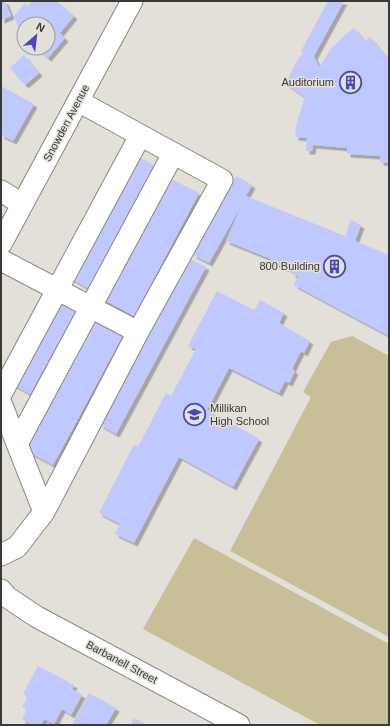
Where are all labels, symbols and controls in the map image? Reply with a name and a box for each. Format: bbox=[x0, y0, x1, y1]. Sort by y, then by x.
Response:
north arrow bbox=[16, 16, 56, 56]
text: N bbox=[34, 20, 47, 34]
building icon: Auditorium bbox=[337, 69, 363, 95]
place label: Auditorium bbox=[281, 76, 334, 88]
street label: Snowden Avenue bbox=[41, 82, 91, 164]
building icon: 800 Building bbox=[322, 253, 348, 279]
place label: 800 Building bbox=[259, 260, 320, 272]
school or university icon: Millikan High School bbox=[182, 401, 208, 427]
place label: Millikan High School bbox=[210, 402, 269, 427]
street label: Barbanell Street bbox=[84, 638, 160, 686]

